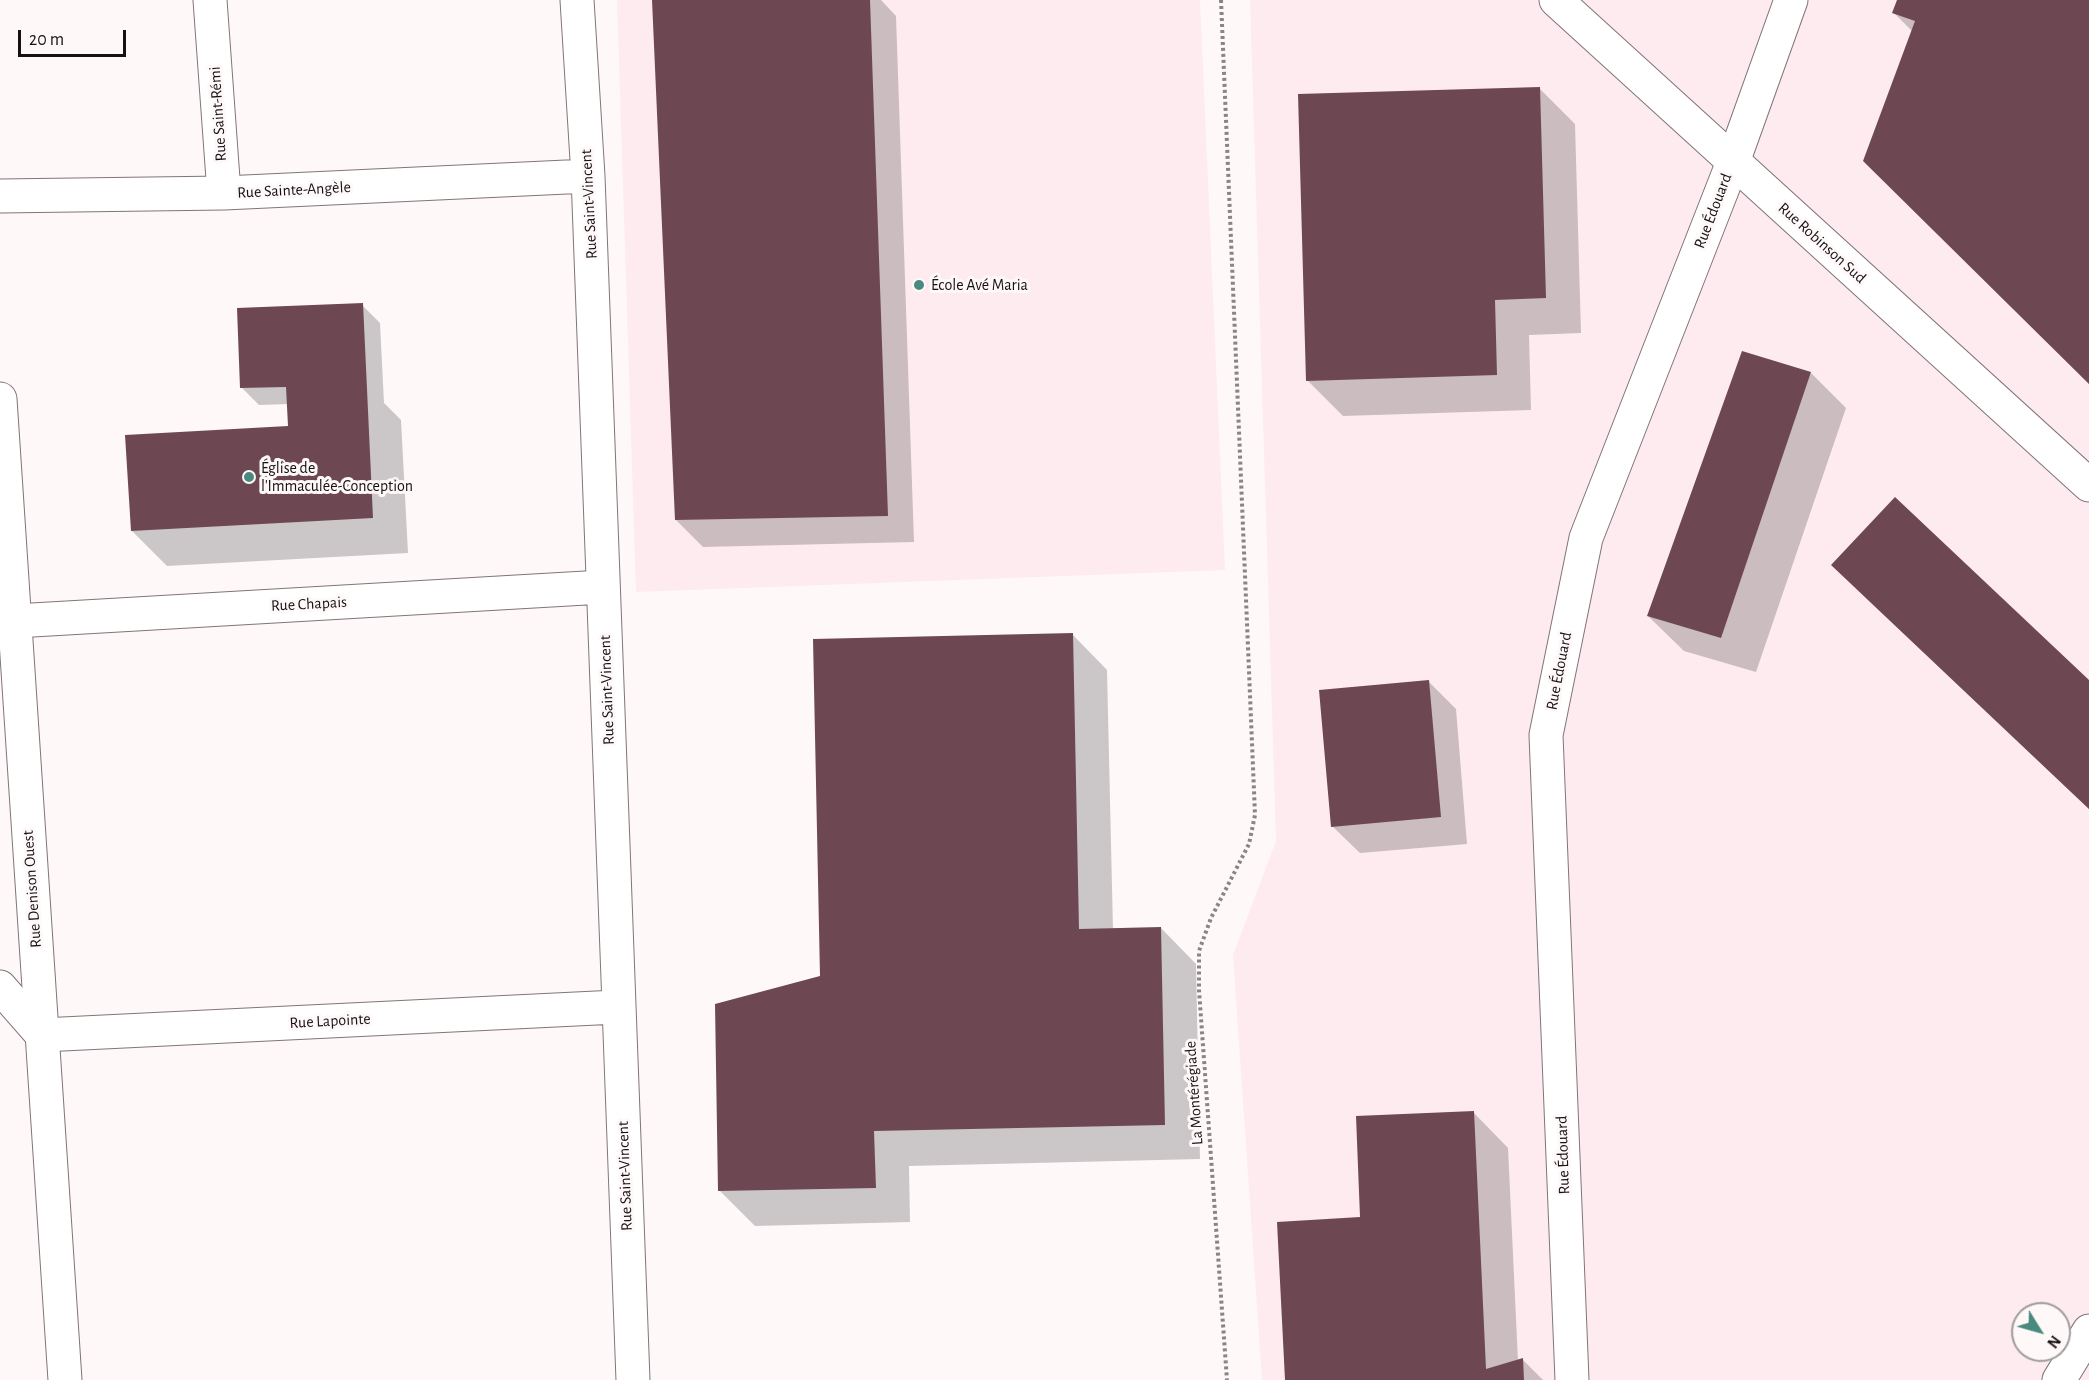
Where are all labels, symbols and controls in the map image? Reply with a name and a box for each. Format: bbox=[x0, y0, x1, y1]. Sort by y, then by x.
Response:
scale bar bbox=[21, 18, 129, 56]
text: 20 m bbox=[29, 31, 64, 49]
street label: Rue Saint-Rémi bbox=[205, 66, 231, 162]
street label: Rue Saint-Vincent bbox=[577, 149, 601, 259]
street label: Rue Édouard bbox=[1690, 171, 1736, 251]
street label: Rue Sainte-Angèle bbox=[237, 177, 351, 203]
street label: Rue Robinson Sud bbox=[1774, 198, 1870, 288]
place label: École Avé Maria bbox=[931, 275, 1028, 295]
marker: École Avé Maria bbox=[912, 278, 926, 292]
place label: Église de l'Immaculée-Conception bbox=[261, 458, 413, 496]
marker: Église de l'Immaculée-Conception bbox=[242, 470, 256, 484]
street label: Rue Chapais bbox=[271, 592, 347, 616]
street label: Rue Édouard bbox=[1542, 630, 1576, 712]
street label: Rue Saint-Vincent bbox=[595, 635, 619, 745]
street label: Rue Denison Ouest bbox=[18, 830, 46, 948]
street label: Rue Lapointe bbox=[289, 1009, 371, 1033]
street label: La Montérégiade bbox=[1181, 1040, 1207, 1146]
street label: Rue Édouard bbox=[1552, 1115, 1574, 1195]
street label: Rue Saint-Vincent bbox=[613, 1121, 637, 1231]
north arrow bbox=[2011, 1302, 2071, 1362]
text: N bbox=[2044, 1332, 2064, 1351]

